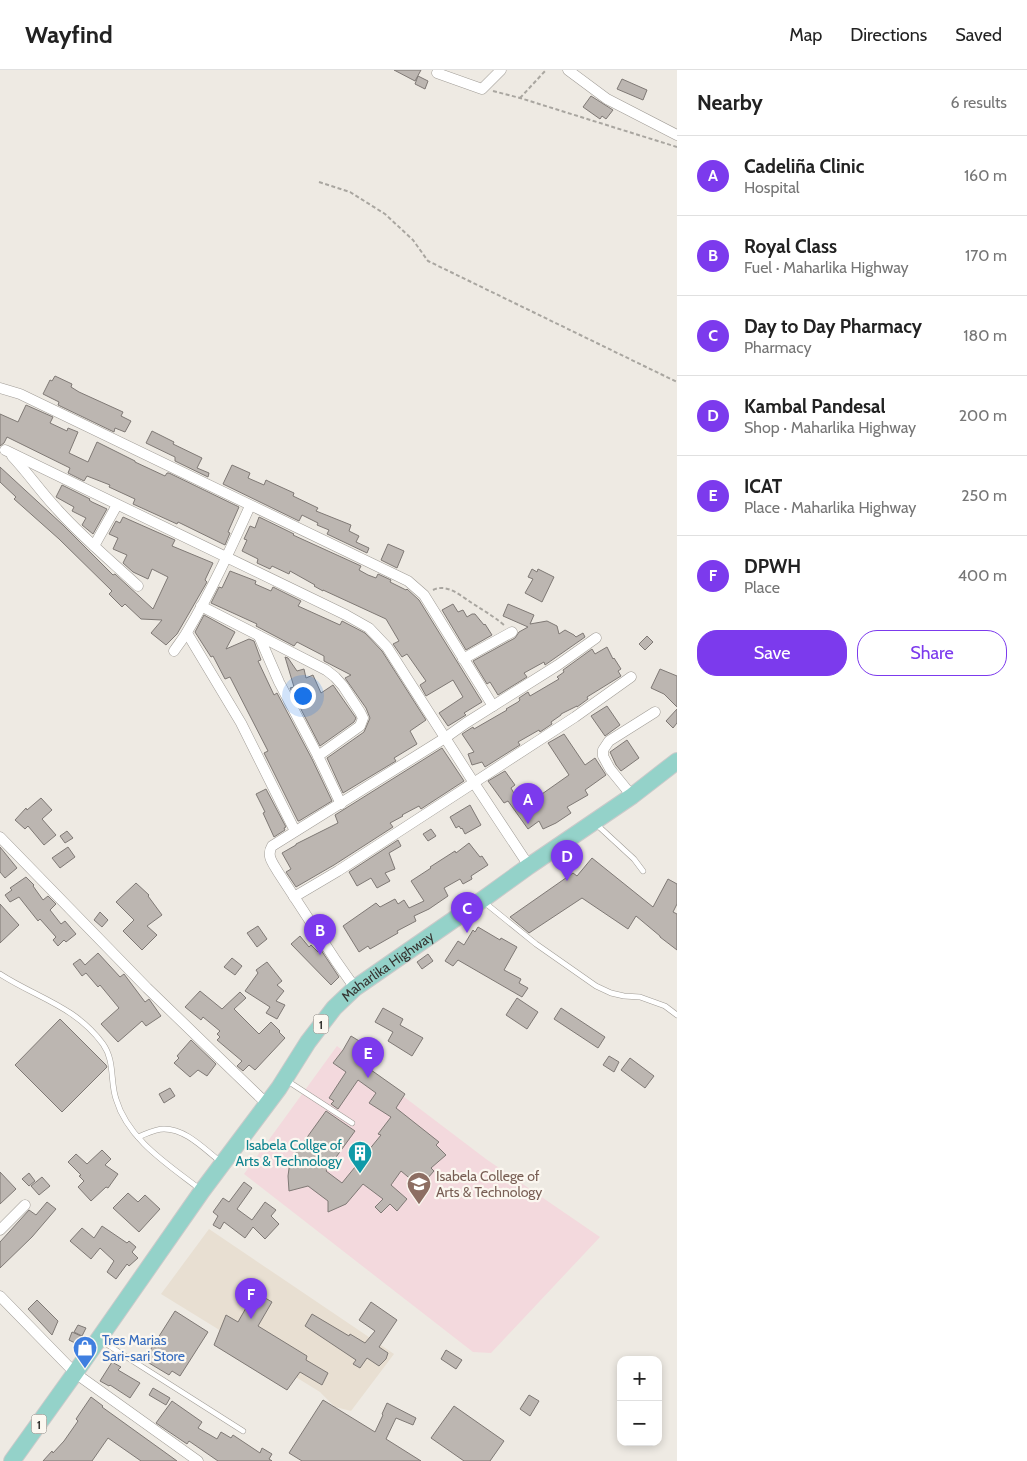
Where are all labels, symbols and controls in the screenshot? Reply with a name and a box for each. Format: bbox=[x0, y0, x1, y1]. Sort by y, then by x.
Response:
text: Wayfind bbox=[25, 20, 113, 49]
text: Map bbox=[789, 24, 822, 46]
text: Directions bbox=[850, 24, 927, 46]
text: Saved bbox=[955, 24, 1002, 46]
text: Nearby bbox=[697, 90, 763, 115]
text: 6 results bbox=[951, 93, 1007, 112]
text: Cadeliña Clinic bbox=[744, 155, 864, 178]
text: A bbox=[708, 166, 718, 185]
text: 160 m bbox=[964, 166, 1007, 185]
text: Hospital bbox=[744, 178, 800, 197]
text: Royal Class bbox=[744, 235, 837, 258]
text: B bbox=[708, 246, 718, 265]
text: 170 m bbox=[965, 246, 1007, 265]
text: Fuel · Maharlika Highway bbox=[744, 258, 909, 277]
text: Day to Day Pharmacy bbox=[744, 315, 922, 338]
text: C bbox=[708, 326, 718, 345]
text: 180 m bbox=[963, 326, 1007, 345]
text: Pharmacy bbox=[744, 338, 812, 357]
text: Kambal Pandesal bbox=[744, 395, 886, 418]
text: D bbox=[707, 406, 719, 425]
text: 200 m bbox=[959, 406, 1007, 425]
text: Shop · Maharlika Highway bbox=[744, 418, 916, 437]
text: ICAT bbox=[744, 475, 782, 498]
text: E bbox=[708, 486, 718, 505]
text: 250 m bbox=[961, 486, 1007, 505]
text: Place · Maharlika Highway bbox=[744, 498, 916, 517]
text: DPWH bbox=[744, 555, 801, 578]
text: F bbox=[709, 566, 717, 585]
text: 400 m bbox=[958, 566, 1007, 585]
text: Place bbox=[744, 578, 780, 597]
button: Save bbox=[697, 630, 847, 676]
button: Share bbox=[857, 630, 1007, 676]
your location bbox=[290, 683, 316, 709]
pin: A bbox=[512, 783, 544, 824]
pin: D bbox=[551, 840, 583, 881]
pin: C bbox=[451, 892, 483, 933]
pin: B bbox=[304, 914, 336, 955]
street label: Maharlika Highway bbox=[337, 927, 437, 1006]
road number: 1 bbox=[314, 1014, 328, 1034]
pin: E bbox=[352, 1037, 384, 1078]
place label: Isabela Collge of Arts & Technology bbox=[236, 1136, 342, 1170]
building icon: Isabela Collge of Arts & Technology bbox=[347, 1140, 373, 1174]
place label: Isabela College of Arts & Technology bbox=[436, 1167, 542, 1201]
school or university icon: Isabela College of Arts & Technology bbox=[406, 1171, 432, 1205]
pin: F bbox=[235, 1278, 267, 1319]
place label: Tres Marias Sari-sari Store bbox=[102, 1331, 185, 1365]
shop icon: Tres Marias Sari-sari Store bbox=[72, 1335, 98, 1369]
map controls bbox=[617, 1356, 662, 1446]
button: + bbox=[617, 1356, 662, 1401]
button: − bbox=[617, 1401, 662, 1446]
road number: 1 bbox=[32, 1415, 46, 1434]

